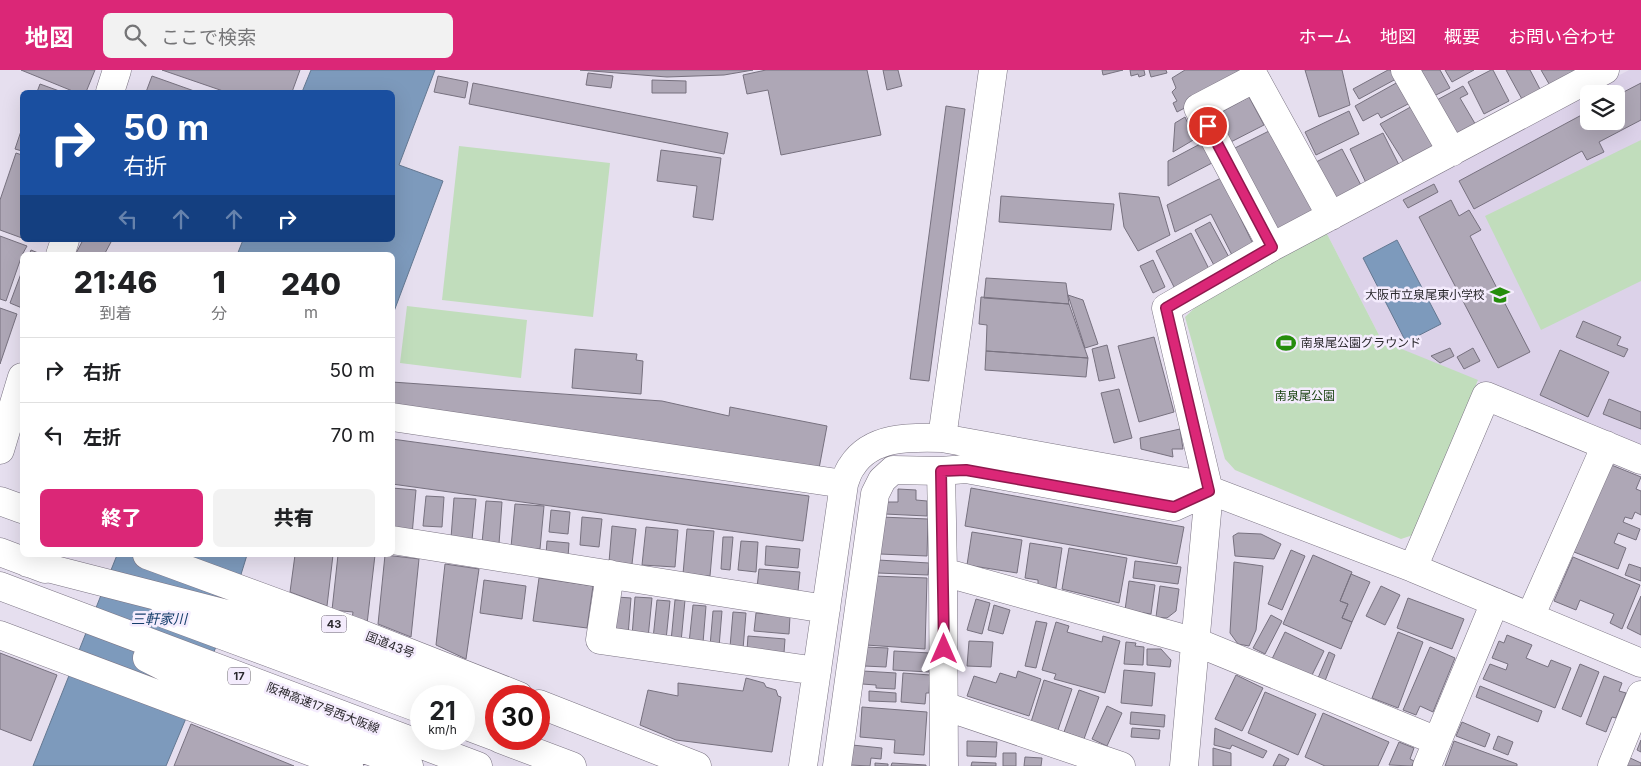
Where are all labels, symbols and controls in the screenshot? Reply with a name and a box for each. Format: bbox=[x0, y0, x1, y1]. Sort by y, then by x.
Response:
search box bbox=[103, 13, 453, 58]
icon: search bbox=[121, 21, 149, 49]
text: 地図 bbox=[25, 23, 73, 52]
text: ここで検索 bbox=[161, 26, 256, 49]
text: ホーム bbox=[1299, 26, 1352, 47]
text: 地図 bbox=[1380, 26, 1416, 47]
text: 概要 bbox=[1444, 26, 1480, 47]
text: お問い合わせ bbox=[1508, 26, 1616, 47]
map controls bbox=[1580, 85, 1625, 130]
button: layers bbox=[1580, 85, 1625, 130]
pin bbox=[1187, 105, 1229, 147]
text: 50 m bbox=[123, 106, 209, 148]
icon: right bbox=[40, 110, 105, 175]
icon: arrive bbox=[1194, 112, 1222, 140]
text: 右折 bbox=[123, 153, 167, 179]
icon: left bbox=[114, 205, 142, 233]
icon: ahead bbox=[167, 205, 195, 233]
icon: ahead bbox=[220, 205, 248, 233]
icon: right bbox=[273, 205, 301, 233]
text: 21:46 bbox=[74, 264, 157, 300]
text: 1 bbox=[213, 264, 226, 300]
text: 240 bbox=[281, 266, 341, 302]
school or university icon: 大阪市立泉尾東小学校 bbox=[1489, 284, 1511, 306]
place label: 大阪市立泉尾東小学校 bbox=[1365, 287, 1485, 302]
text: m bbox=[304, 302, 318, 322]
text: 到着 bbox=[100, 303, 132, 323]
text: 分 bbox=[211, 303, 227, 323]
sports icon: 南泉尾公園グラウンド bbox=[1275, 332, 1297, 354]
place label: 南泉尾公園グラウンド bbox=[1301, 335, 1421, 350]
icon: right bbox=[40, 356, 68, 384]
text: 50 m bbox=[329, 359, 375, 382]
text: 右折 bbox=[83, 361, 121, 384]
park label: 南泉尾公園 bbox=[1275, 388, 1335, 403]
icon: left bbox=[40, 421, 68, 449]
text: 70 m bbox=[331, 424, 375, 447]
text: 左折 bbox=[83, 426, 121, 449]
button: 終了 bbox=[40, 489, 203, 547]
button: 共有 bbox=[213, 489, 375, 547]
water label: 三軒家川 bbox=[131, 610, 189, 627]
road number: 43 bbox=[322, 616, 346, 632]
position arrow bbox=[917, 622, 969, 674]
street label: 国道43号 bbox=[364, 628, 417, 661]
road number: 17 bbox=[228, 668, 250, 684]
street label: 阪神高速17号西大阪線 bbox=[265, 679, 382, 736]
speed limit sign: 30 bbox=[485, 685, 550, 750]
text: 21 bbox=[429, 696, 456, 726]
text: km/h bbox=[428, 722, 457, 737]

